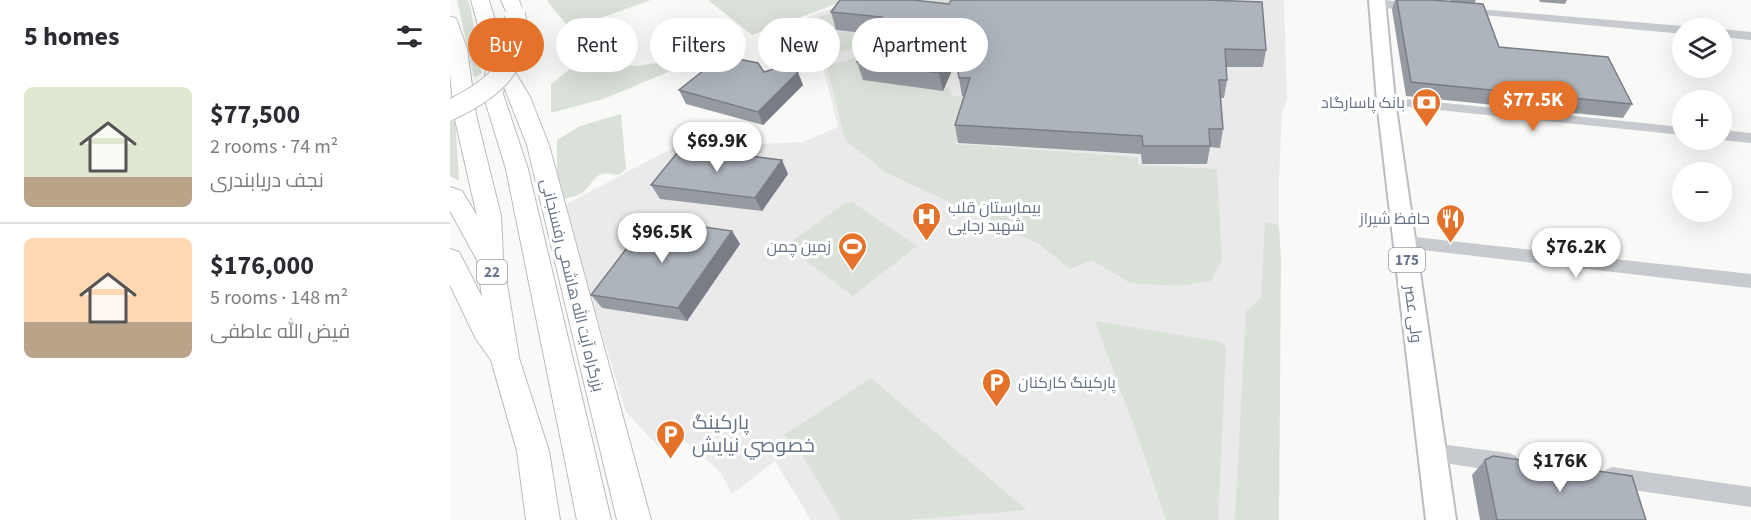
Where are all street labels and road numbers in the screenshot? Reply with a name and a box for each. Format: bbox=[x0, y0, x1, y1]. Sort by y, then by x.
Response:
street label: بزرگراه آیت الله هاشمی رفسنجانی bbox=[535, 176, 609, 394]
road number: 175 bbox=[1389, 248, 1425, 272]
road number: 22 bbox=[477, 260, 507, 284]
street label: ولی عصر bbox=[1398, 283, 1427, 344]

